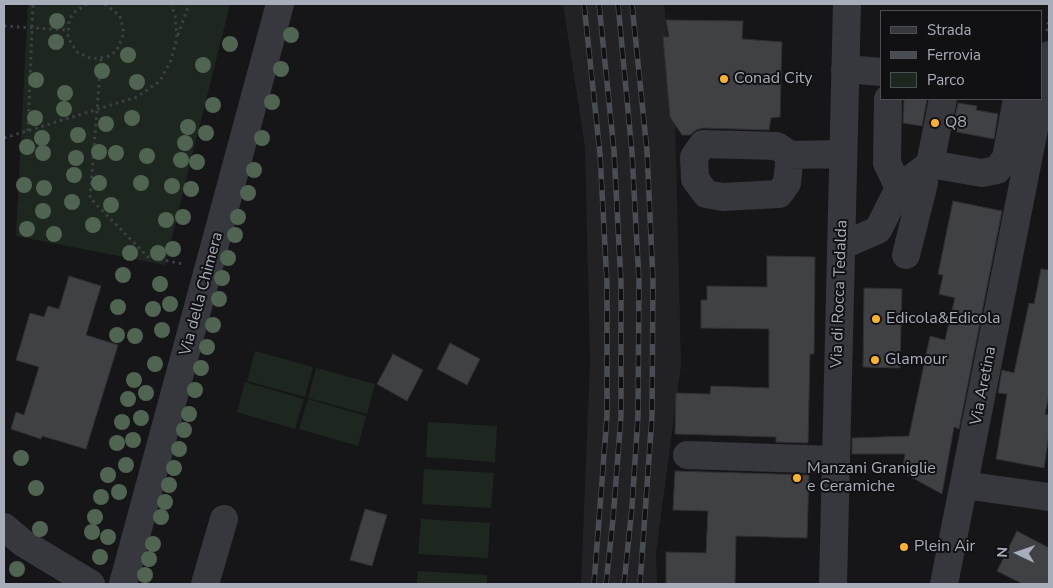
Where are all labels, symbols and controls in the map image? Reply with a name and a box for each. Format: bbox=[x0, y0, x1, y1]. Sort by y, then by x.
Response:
legend bbox=[880, 10, 1043, 100]
text: Strada bbox=[927, 20, 971, 40]
text: Ferrovia bbox=[927, 45, 981, 65]
place label: Conad City bbox=[734, 69, 813, 89]
text: Parco bbox=[927, 70, 965, 90]
marker: Conad City bbox=[718, 73, 730, 85]
place label: Q8 bbox=[945, 113, 967, 133]
marker: Q8 bbox=[929, 117, 941, 129]
street label: Via di Rocca Tedalda bbox=[828, 220, 852, 368]
street label: Via della Chimera bbox=[176, 230, 228, 358]
place label: Edicola&Edicola bbox=[886, 309, 1000, 329]
marker: Edicola&Edicola bbox=[870, 313, 882, 325]
street label: Via Aretina bbox=[967, 345, 1001, 427]
place label: Glamour bbox=[885, 350, 947, 370]
marker: Glamour bbox=[869, 354, 881, 366]
place label: Manzani Graniglie e Ceramiche bbox=[807, 459, 936, 497]
marker: Manzani Graniglie e Ceramiche bbox=[791, 472, 803, 484]
north arrow bbox=[993, 528, 1043, 578]
place label: Plein Air bbox=[914, 537, 975, 557]
marker: Plein Air bbox=[898, 541, 910, 553]
text: N bbox=[993, 546, 1012, 558]

